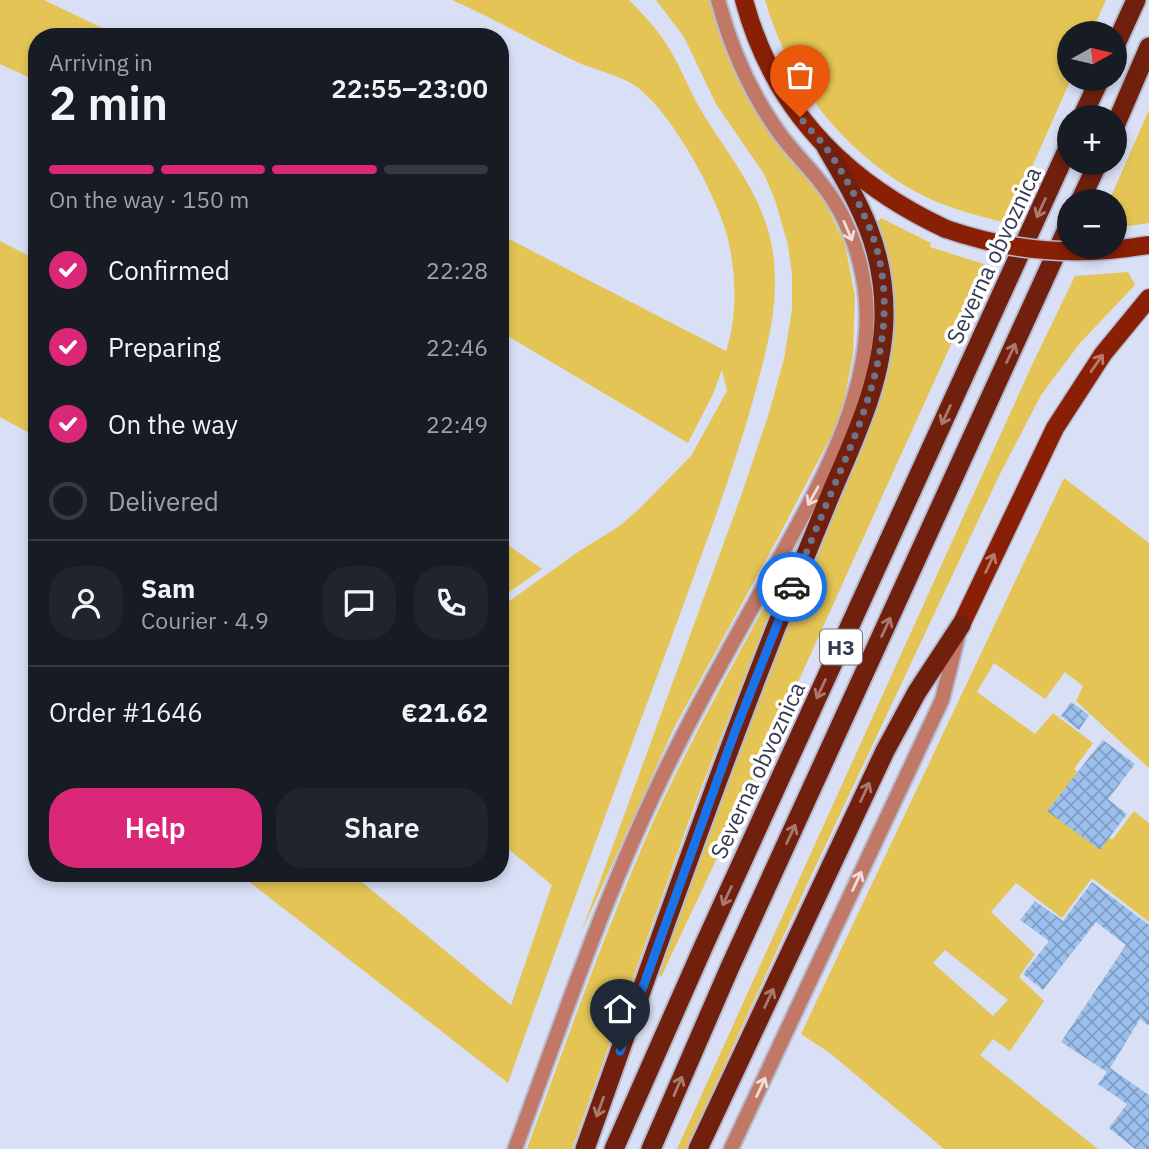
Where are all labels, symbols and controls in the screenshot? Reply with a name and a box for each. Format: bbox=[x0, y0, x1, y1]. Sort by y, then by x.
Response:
north arrow bbox=[1057, 21, 1127, 91]
map controls bbox=[1057, 21, 1127, 259]
pin bbox=[770, 45, 830, 117]
text: Arriving in bbox=[49, 47, 153, 77]
icon: bag bbox=[781, 56, 819, 94]
text: 22:55–23:00 bbox=[331, 71, 488, 105]
text: 2 min bbox=[49, 73, 168, 133]
button: + bbox=[1057, 105, 1127, 175]
street label: Severna obvoznica bbox=[939, 162, 1047, 348]
text: On the way · 150 m bbox=[49, 184, 249, 214]
button: − bbox=[1057, 189, 1127, 259]
one-way arrow bbox=[1034, 197, 1047, 218]
one-way arrow bbox=[842, 220, 855, 242]
icon: check bbox=[49, 251, 87, 289]
text: Confirmed bbox=[108, 253, 230, 287]
text: 22:28 bbox=[426, 255, 488, 285]
icon: check bbox=[49, 328, 87, 366]
text: Preparing bbox=[108, 330, 221, 364]
text: 22:46 bbox=[426, 332, 488, 362]
one-way arrow bbox=[1005, 343, 1018, 364]
one-way arrow bbox=[1090, 354, 1104, 373]
one-way arrow bbox=[939, 404, 953, 425]
icon: check bbox=[49, 405, 87, 443]
text: On the way bbox=[108, 407, 238, 441]
text: 22:49 bbox=[426, 409, 488, 439]
text: Delivered bbox=[108, 484, 219, 518]
one-way arrow bbox=[806, 485, 819, 506]
courier bbox=[757, 552, 827, 622]
one-way arrow bbox=[983, 553, 997, 574]
button: person bbox=[49, 566, 123, 640]
button: chat bbox=[322, 566, 396, 640]
button: phone bbox=[414, 566, 488, 640]
icon: car bbox=[773, 568, 811, 606]
text: Sam bbox=[141, 571, 195, 605]
text: Courier · 4.9 bbox=[141, 605, 269, 635]
one-way arrow bbox=[880, 617, 893, 638]
road number: H3 bbox=[820, 630, 862, 664]
street label: Severna obvoznica bbox=[703, 677, 811, 863]
one-way arrow bbox=[814, 678, 828, 699]
text: Order #1646 bbox=[49, 695, 203, 729]
text: €21.62 bbox=[401, 695, 488, 729]
one-way arrow bbox=[860, 782, 873, 803]
button: Help bbox=[49, 788, 262, 868]
button: Share bbox=[276, 788, 488, 868]
one-way arrow bbox=[785, 824, 798, 845]
one-way arrow bbox=[851, 871, 864, 892]
one-way arrow bbox=[720, 884, 733, 906]
pin bbox=[590, 979, 650, 1051]
one-way arrow bbox=[763, 988, 776, 1010]
icon: home bbox=[601, 990, 639, 1028]
one-way arrow bbox=[673, 1076, 686, 1098]
one-way arrow bbox=[754, 1077, 768, 1098]
one-way arrow bbox=[593, 1096, 606, 1118]

